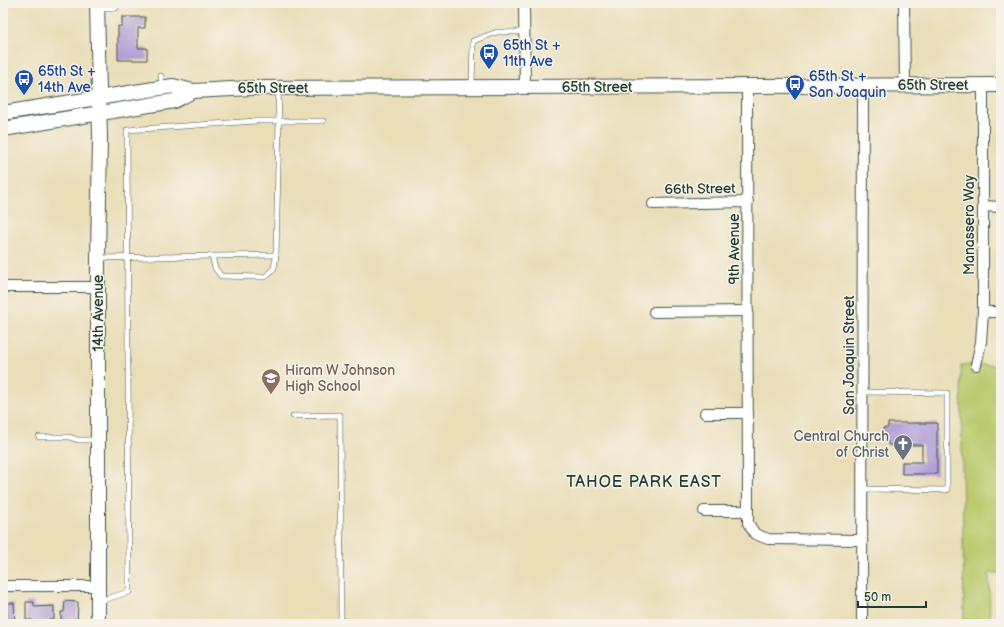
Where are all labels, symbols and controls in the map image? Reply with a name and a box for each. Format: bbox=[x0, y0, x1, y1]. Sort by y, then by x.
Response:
place label: 65th St + 11th Ave bbox=[503, 37, 561, 70]
bus stop icon: 65th St + 11th Ave bbox=[478, 42, 500, 70]
place label: 65th St + 14th Ave bbox=[38, 63, 96, 96]
bus stop icon: 65th St + 14th Ave bbox=[13, 68, 35, 96]
place label: 65th St + San Joaquin bbox=[809, 68, 886, 101]
bus stop icon: 65th St + San Joaquin bbox=[784, 73, 806, 101]
street label: 65th Street bbox=[898, 77, 969, 94]
street label: 65th Street bbox=[562, 79, 633, 96]
street label: 65th Street bbox=[238, 80, 309, 97]
street label: Manassero Way bbox=[961, 174, 978, 275]
street label: 66th Street bbox=[664, 180, 736, 198]
street label: 9th Avenue bbox=[726, 214, 743, 284]
street label: 14th Avenue bbox=[90, 275, 107, 351]
street label: San Joaquin Street bbox=[841, 295, 858, 415]
place label: Hiram W Johnson High School bbox=[285, 362, 395, 395]
school or university icon: Hiram W Johnson High School bbox=[260, 367, 282, 395]
place label: Central Church of Christ bbox=[794, 428, 890, 461]
church icon: Central Church of Christ bbox=[892, 433, 914, 461]
district label: TAHOE PARK EAST bbox=[566, 473, 722, 492]
scale bar bbox=[858, 583, 926, 609]
text: 50 m bbox=[864, 590, 891, 605]

